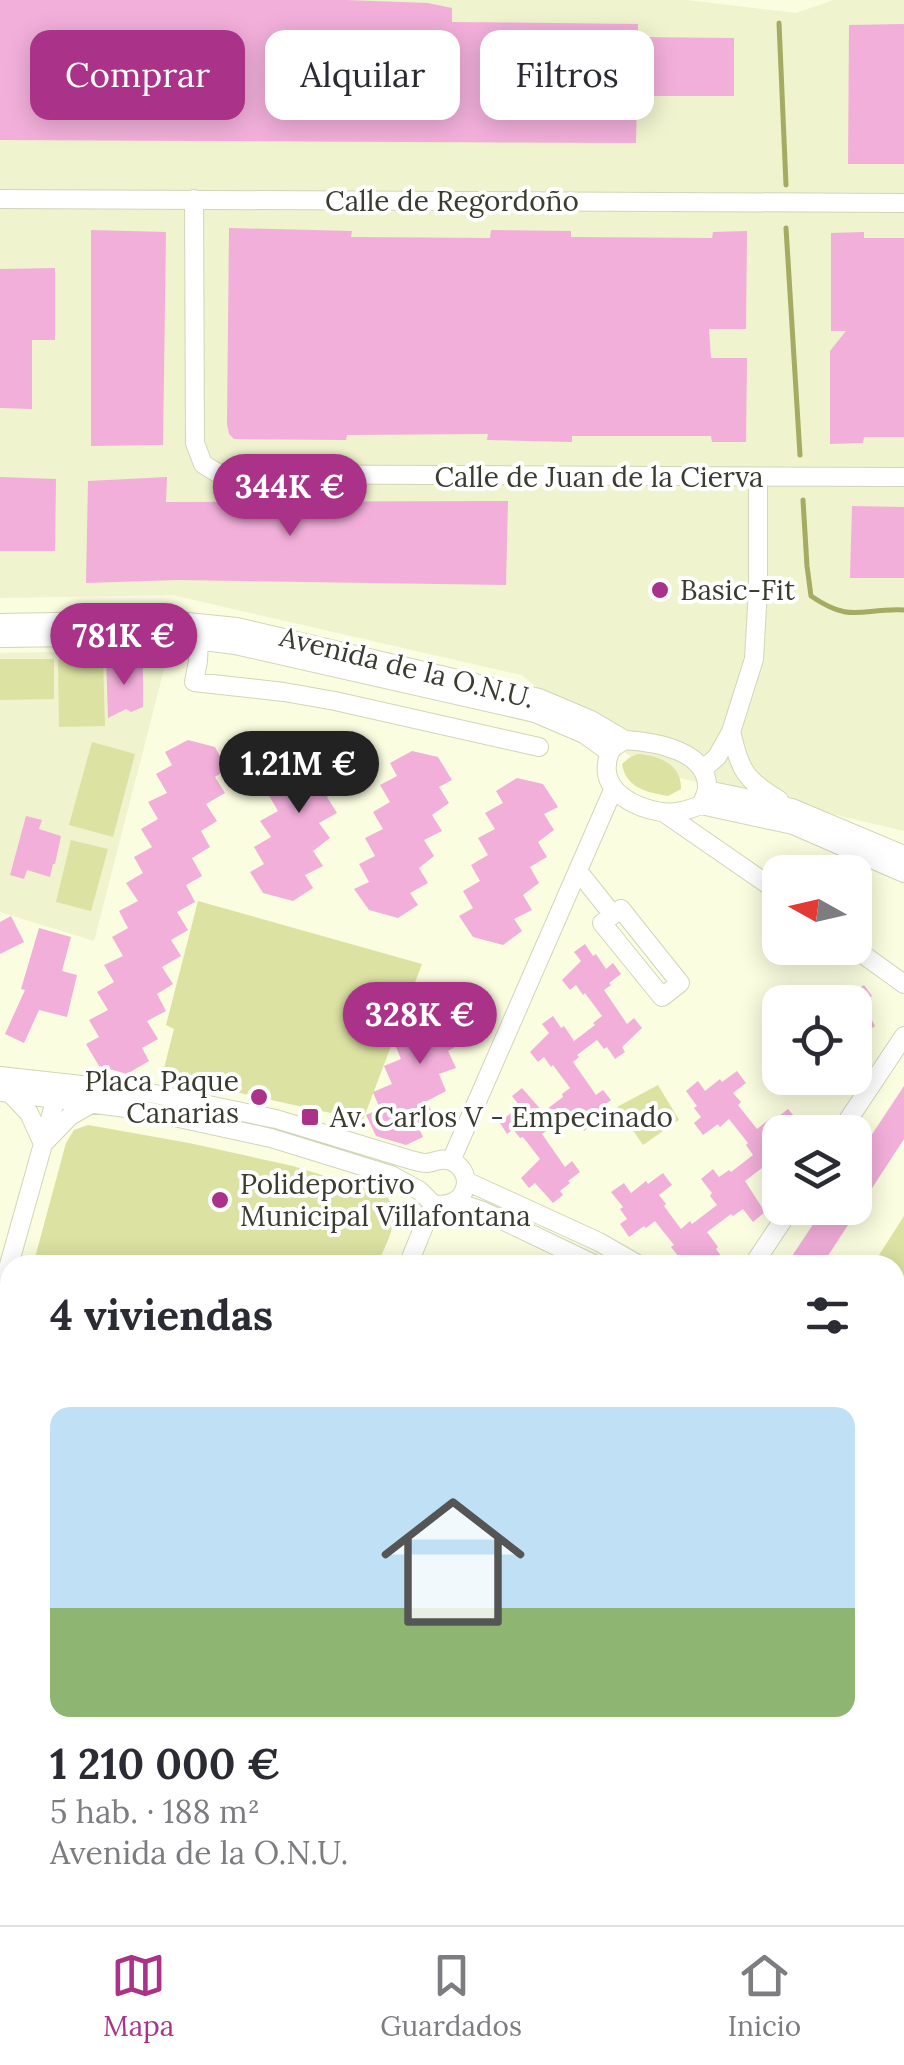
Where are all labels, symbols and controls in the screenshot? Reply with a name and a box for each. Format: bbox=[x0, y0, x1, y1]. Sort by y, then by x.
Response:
chip: Comprar bbox=[30, 30, 245, 120]
chip: Alquilar bbox=[265, 30, 460, 120]
chip: Filtros bbox=[480, 30, 654, 120]
street label: Calle de Regordoño bbox=[325, 183, 579, 219]
pin: 344K € bbox=[209, 454, 371, 539]
street label: Calle de Juan de la Cierva bbox=[434, 459, 764, 495]
text: 344K € bbox=[235, 466, 345, 507]
place label: Basic-Fit bbox=[680, 572, 795, 608]
marker: Basic-Fit bbox=[649, 579, 671, 601]
pin: 781K € bbox=[43, 603, 205, 688]
text: 781K € bbox=[72, 615, 176, 656]
street label: Avenida de la O.N.U. bbox=[275, 618, 538, 716]
pin: 1.21M € bbox=[207, 731, 391, 816]
text: 1.21M € bbox=[241, 743, 357, 784]
north arrow bbox=[762, 855, 872, 965]
map controls bbox=[762, 855, 872, 1225]
pin: 328K € bbox=[339, 982, 501, 1067]
button: locate bbox=[762, 985, 872, 1095]
text: 328K € bbox=[365, 994, 475, 1035]
place label: Placa Paque Canarias bbox=[84, 1063, 239, 1131]
marker: Placa Paque Canarias bbox=[248, 1086, 270, 1108]
place label: Av. Carlos V - Empecinado bbox=[329, 1099, 673, 1135]
marker: Av. Carlos V - Empecinado bbox=[299, 1106, 321, 1128]
button: layers bbox=[762, 1115, 872, 1225]
place label: Polideportivo Municipal Villafontana bbox=[240, 1166, 531, 1234]
marker: Polideportivo Municipal Villafontana bbox=[209, 1189, 231, 1211]
text: 4 viviendas bbox=[50, 1288, 273, 1342]
icon: filters bbox=[800, 1288, 855, 1343]
icon: home bbox=[363, 1472, 543, 1652]
text: 1 210 000 € bbox=[50, 1737, 280, 1791]
text: 5 hab. · 188 m² bbox=[50, 1791, 260, 1832]
text: Avenida de la O.N.U. bbox=[50, 1832, 348, 1873]
tab: Mapa bbox=[103, 1948, 174, 2044]
tab: Guardados bbox=[380, 1948, 522, 2044]
tab: Inicio bbox=[728, 1948, 801, 2044]

